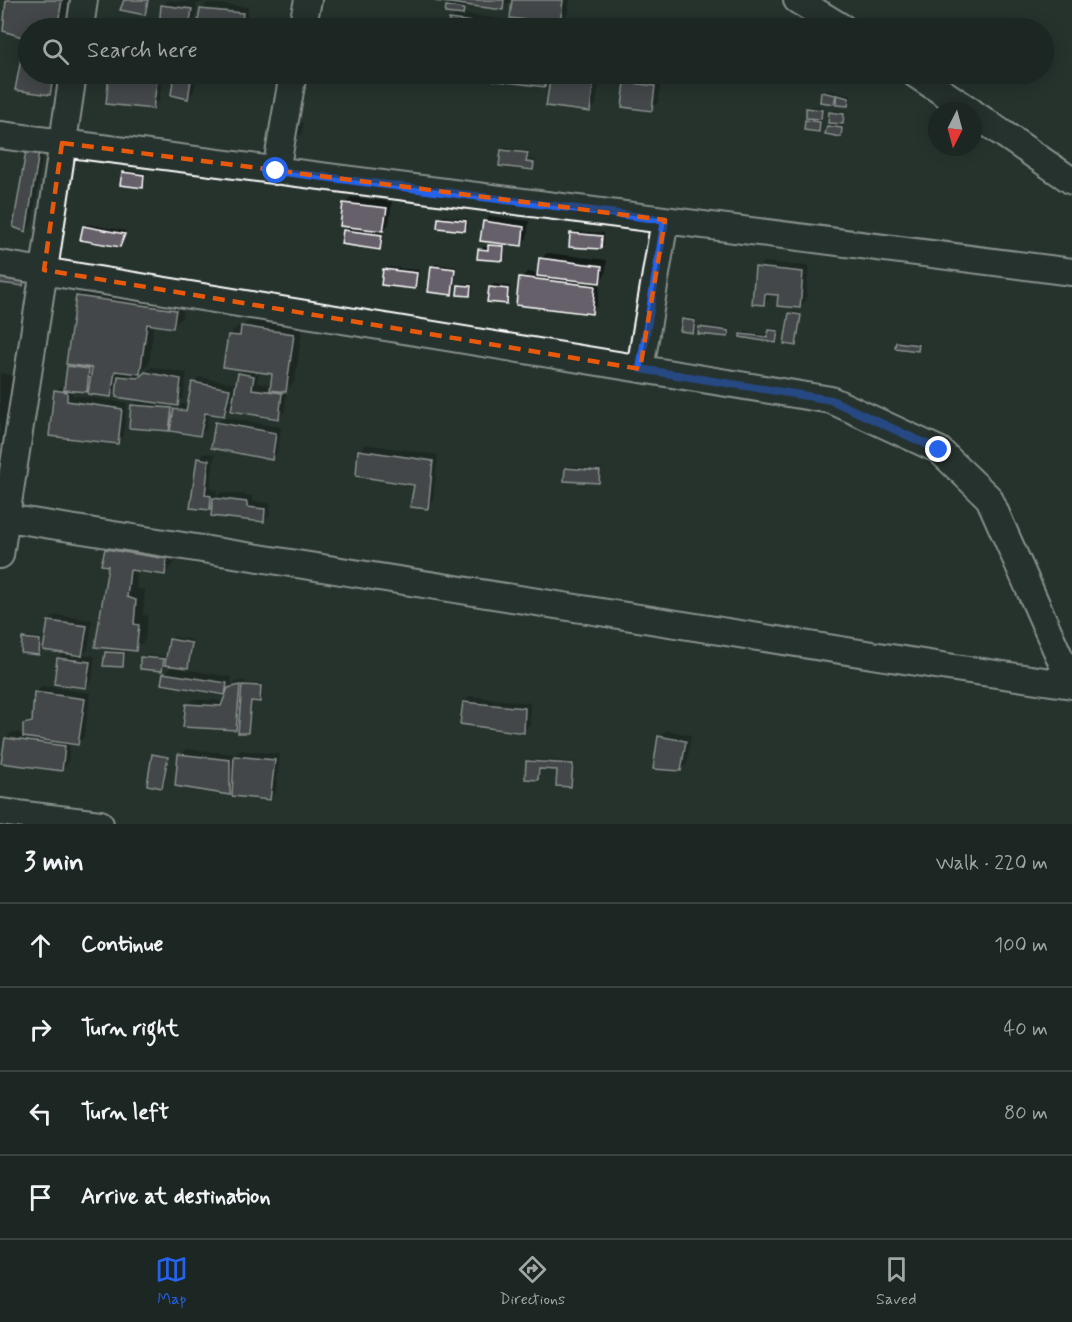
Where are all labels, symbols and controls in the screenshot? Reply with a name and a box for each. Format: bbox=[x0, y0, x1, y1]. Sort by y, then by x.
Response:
search box bbox=[18, 18, 1054, 84]
icon: search bbox=[39, 35, 72, 68]
text: Search here bbox=[87, 37, 198, 65]
north arrow bbox=[928, 102, 982, 156]
route start bbox=[262, 157, 288, 183]
route end bbox=[925, 436, 951, 462]
text: 3 min bbox=[24, 846, 84, 880]
text: Walk · 220 m bbox=[936, 850, 1048, 877]
icon: ahead bbox=[24, 929, 57, 962]
text: Continue bbox=[81, 931, 163, 959]
text: 100 m bbox=[994, 932, 1048, 959]
icon: right bbox=[24, 1013, 57, 1046]
text: Turn right bbox=[81, 1015, 179, 1043]
text: 40 m bbox=[1004, 1016, 1048, 1043]
icon: left bbox=[24, 1097, 57, 1130]
text: Turn left bbox=[81, 1099, 169, 1127]
text: 80 m bbox=[1004, 1100, 1048, 1127]
icon: arrive bbox=[24, 1181, 57, 1214]
text: Arrive at destination bbox=[81, 1183, 271, 1211]
tab: Map bbox=[155, 1253, 188, 1310]
tab: Directions bbox=[499, 1253, 565, 1310]
tab: Saved bbox=[876, 1253, 917, 1310]

